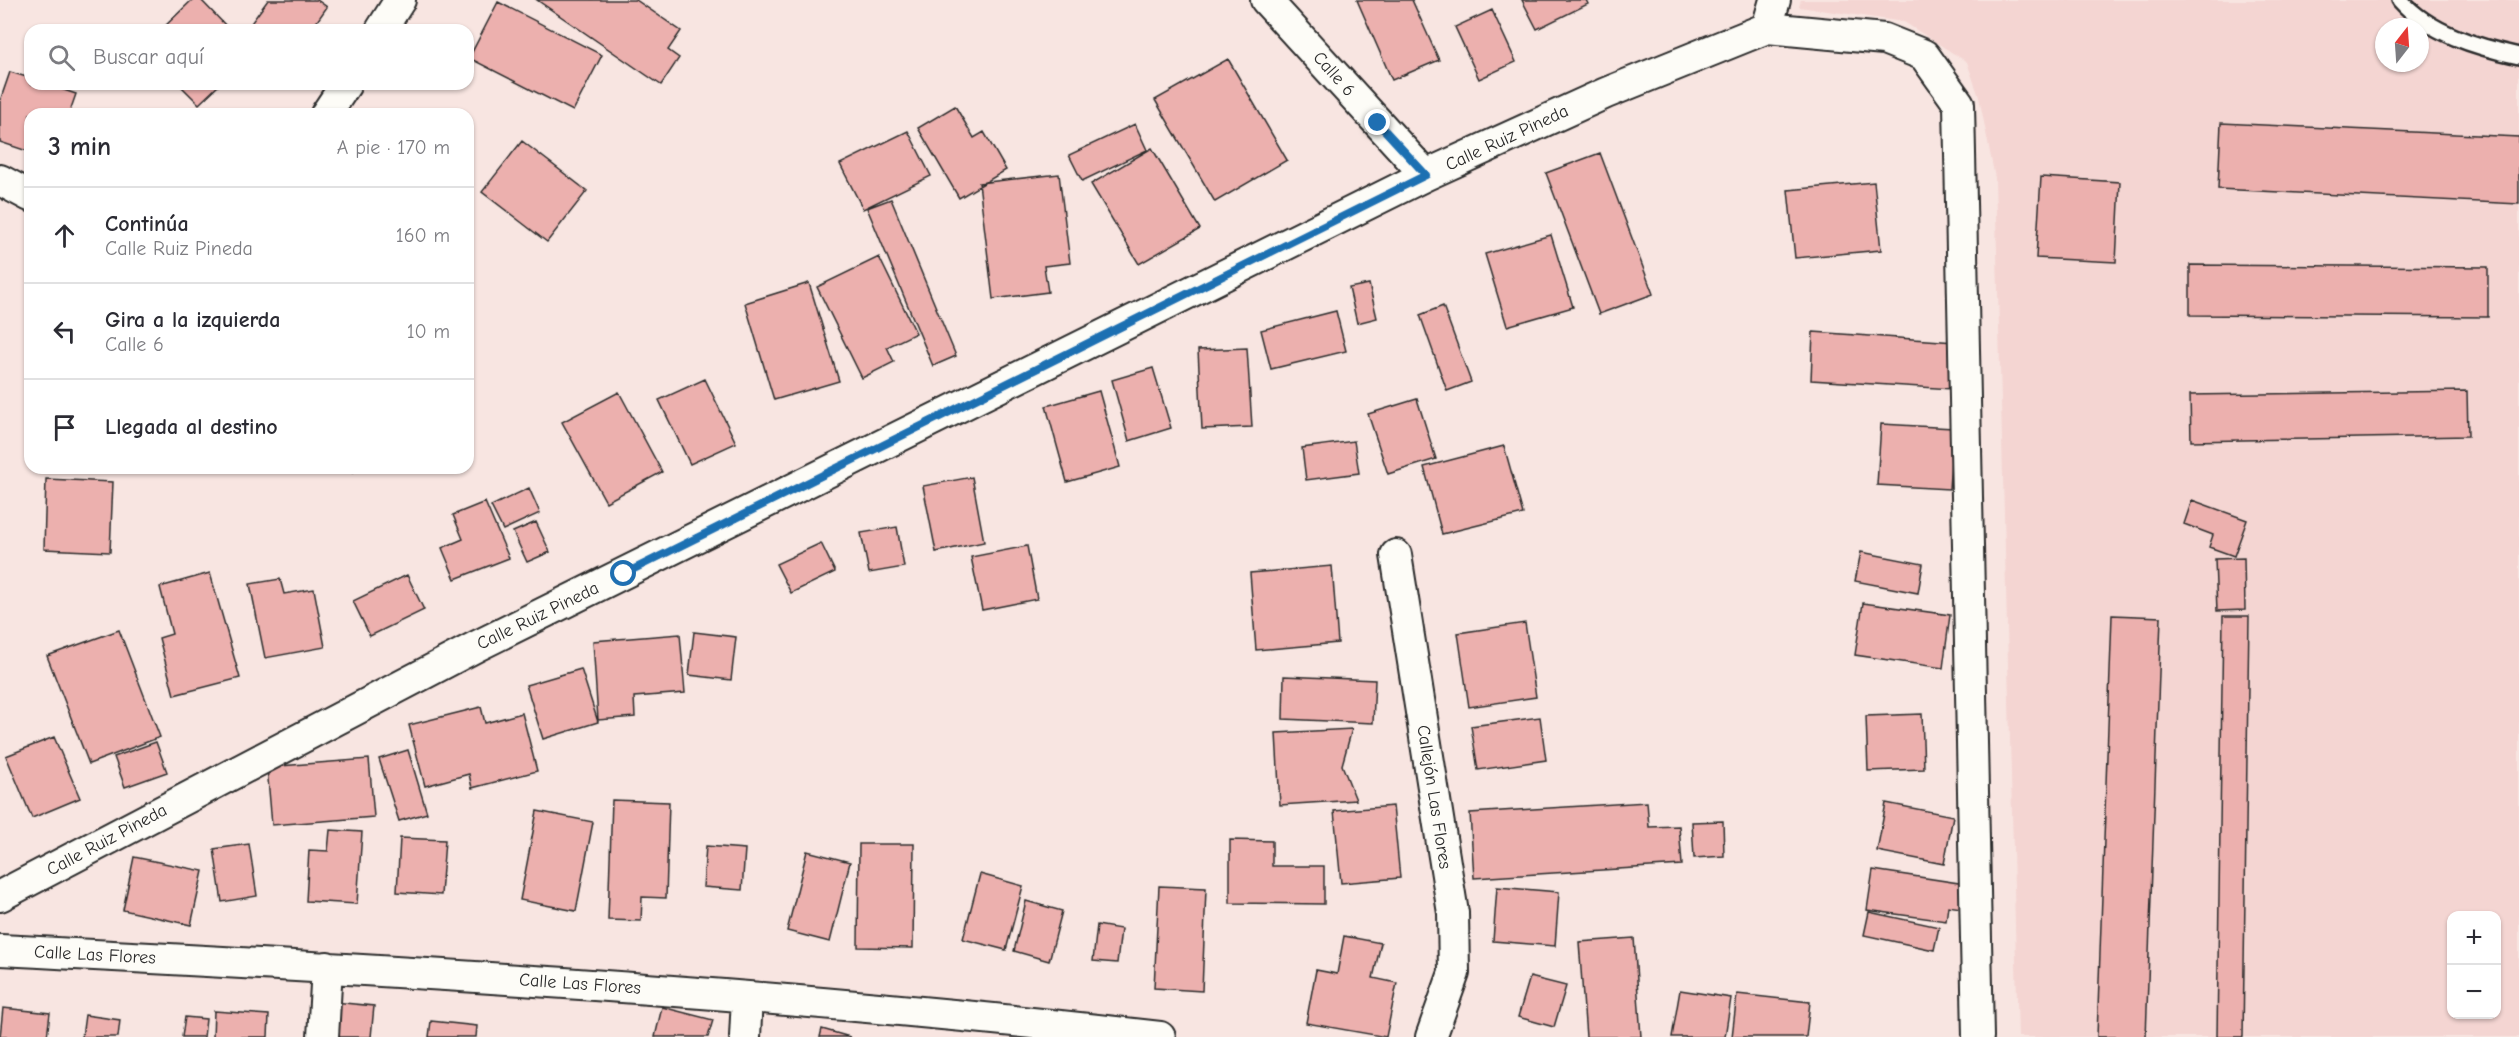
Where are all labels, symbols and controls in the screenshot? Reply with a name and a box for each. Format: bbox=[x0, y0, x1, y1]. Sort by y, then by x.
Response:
north arrow bbox=[2375, 18, 2429, 72]
search box bbox=[24, 24, 474, 90]
icon: search bbox=[45, 41, 78, 74]
text: Buscar aquí bbox=[93, 44, 204, 70]
street label: Calle 6 bbox=[1308, 47, 1360, 101]
street label: Calle Ruiz Pineda bbox=[1442, 100, 1572, 176]
route end bbox=[1364, 109, 1390, 135]
text: 3 min bbox=[48, 132, 111, 162]
text: A pie · 170 m bbox=[337, 136, 450, 159]
text: Continúa bbox=[105, 211, 189, 237]
icon: ahead bbox=[48, 219, 81, 252]
text: 160 m bbox=[396, 224, 450, 247]
text: Calle Ruiz Pineda bbox=[105, 237, 253, 260]
text: Gira a la izquierda bbox=[105, 307, 280, 333]
icon: left bbox=[48, 315, 81, 348]
text: 10 m bbox=[407, 320, 450, 343]
text: Calle 6 bbox=[105, 333, 164, 356]
icon: arrive bbox=[48, 411, 81, 444]
text: Llegada al destino bbox=[105, 414, 278, 440]
route start bbox=[610, 560, 636, 586]
street label: Calle Ruiz Pineda bbox=[474, 577, 602, 655]
street label: Callejón Las Flores bbox=[1412, 723, 1456, 871]
street label: Calle Ruiz Pineda bbox=[43, 799, 171, 881]
map controls bbox=[2447, 911, 2501, 1019]
button: + bbox=[2447, 911, 2501, 965]
street label: Calle Las Flores bbox=[34, 941, 156, 969]
button: − bbox=[2447, 965, 2501, 1019]
street label: Calle Las Flores bbox=[518, 969, 642, 999]

